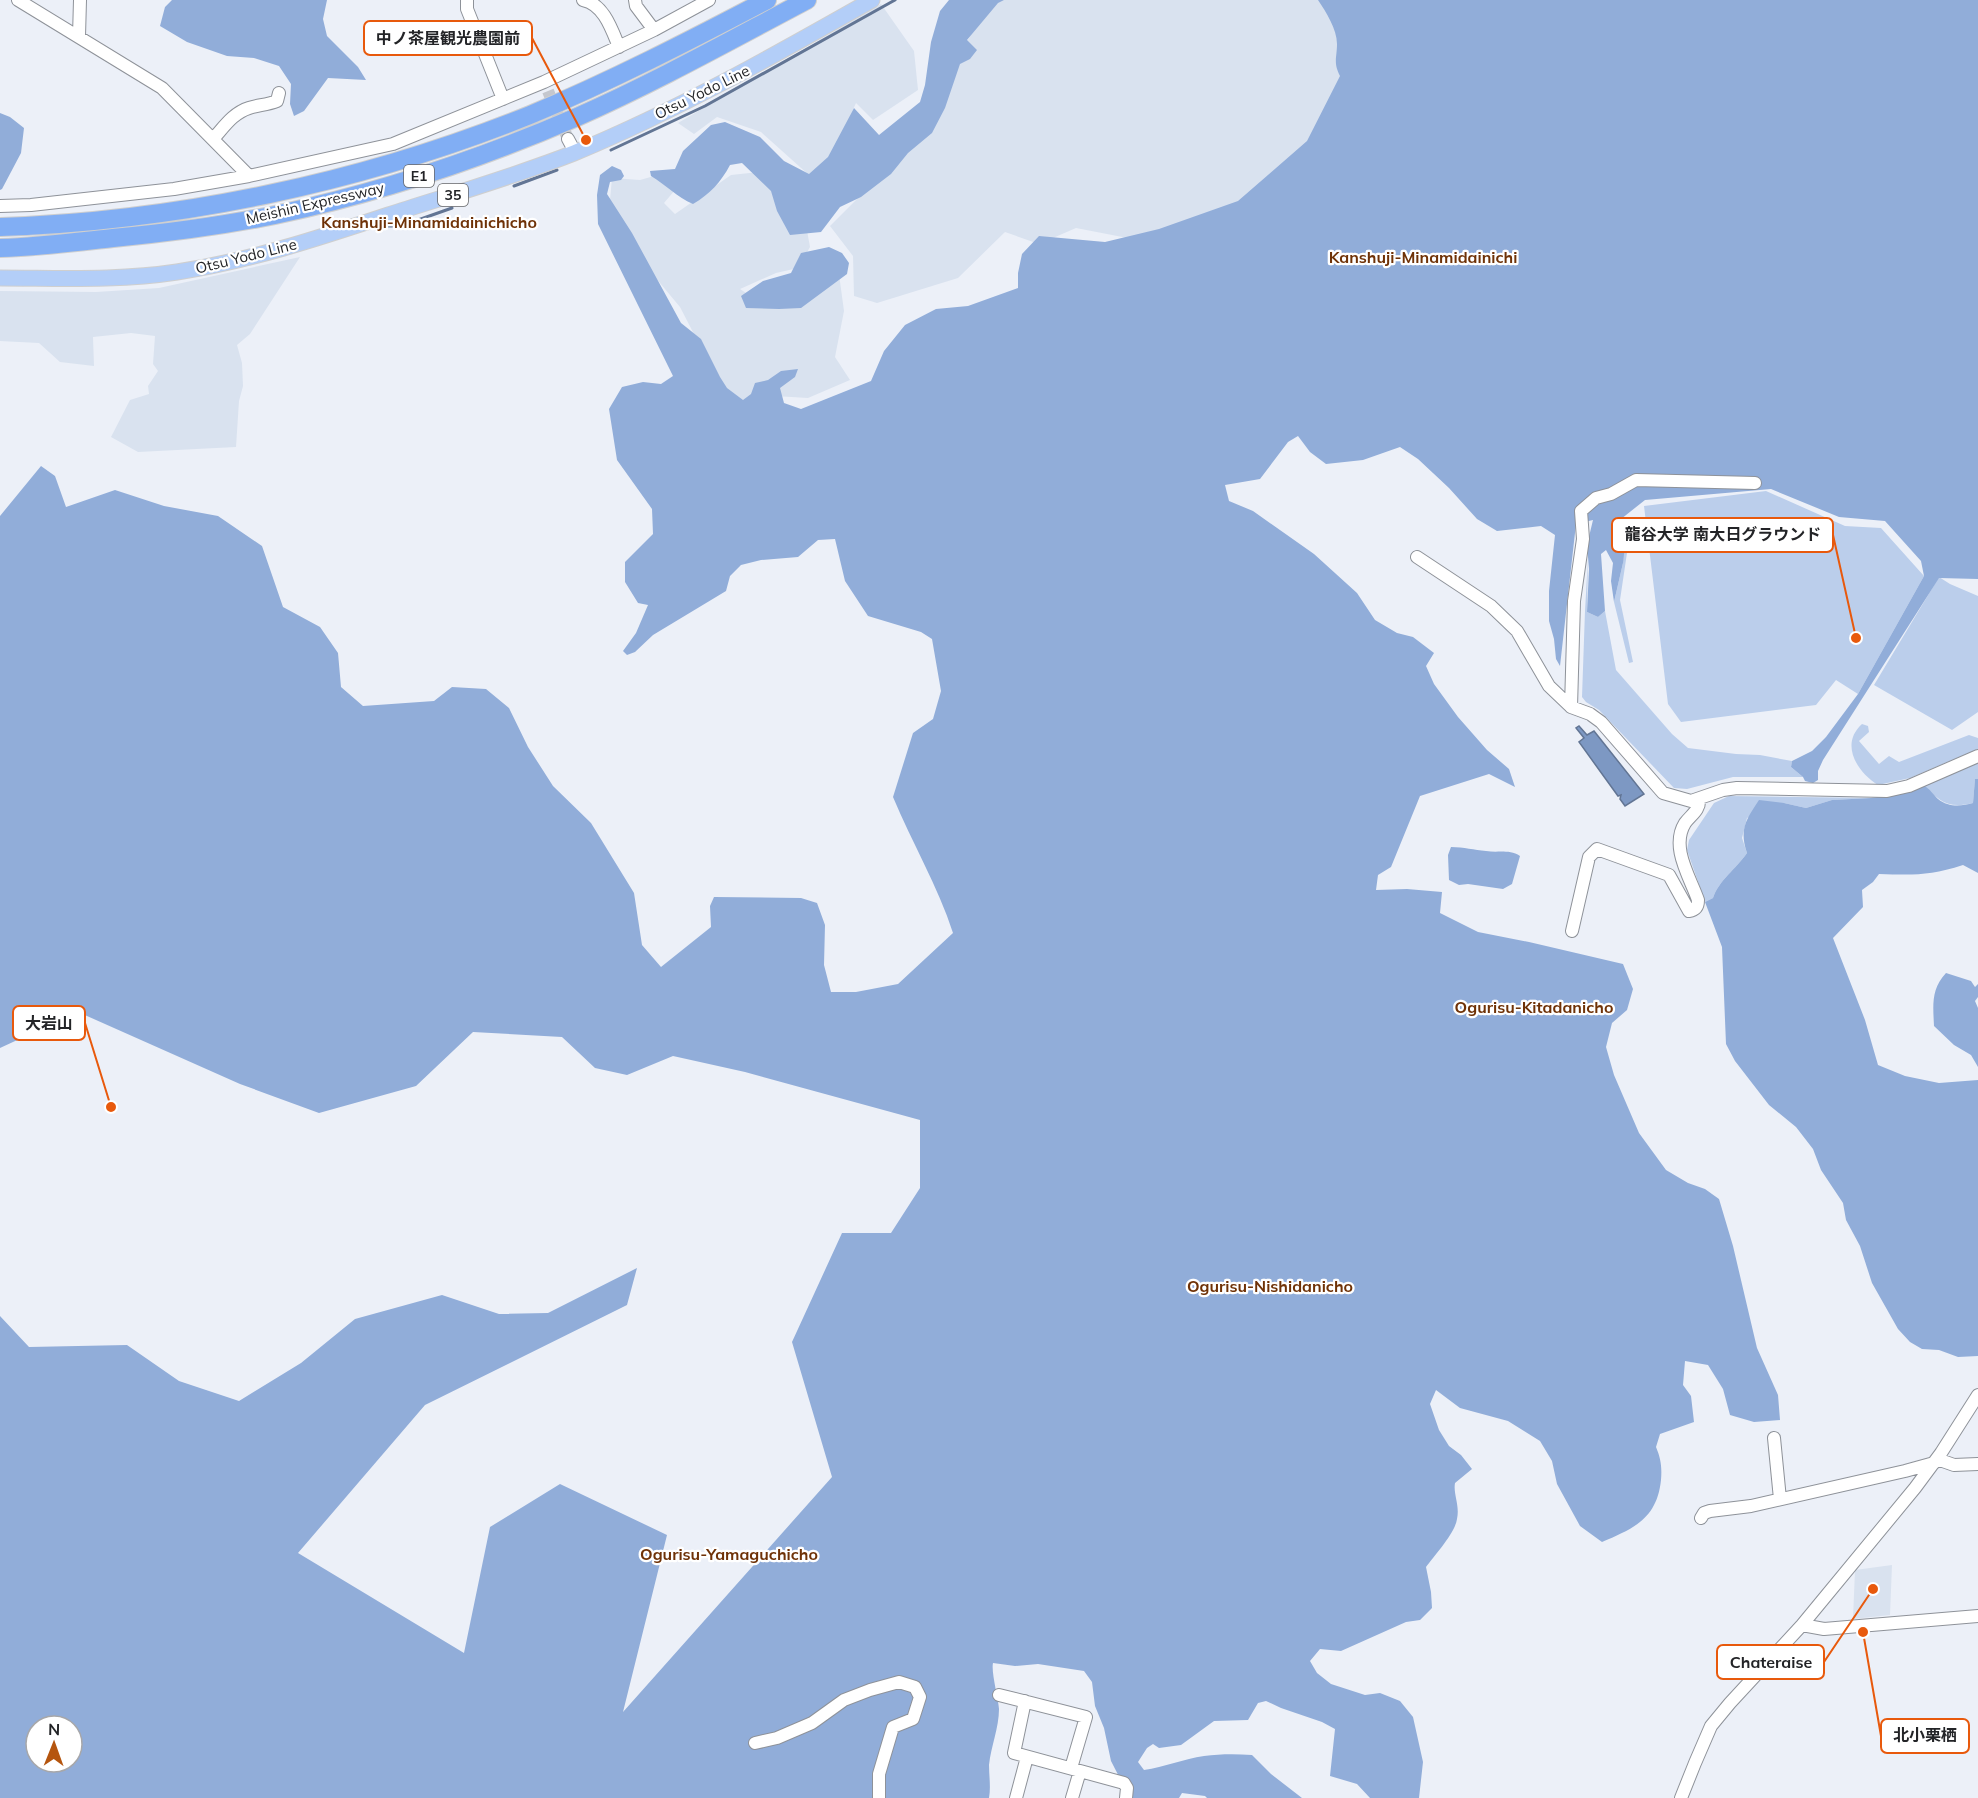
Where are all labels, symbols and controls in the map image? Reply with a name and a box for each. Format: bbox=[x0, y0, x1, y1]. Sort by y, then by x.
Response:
callout: 中ノ茶屋観光農園前 bbox=[364, 21, 532, 55]
text: 中ノ茶屋観光農園前 bbox=[376, 28, 520, 48]
street label: Otsu Yodo Line bbox=[651, 61, 753, 123]
road number: E1 bbox=[404, 165, 434, 187]
street label: Meishin Expressway bbox=[244, 178, 386, 228]
road number: 35 bbox=[438, 184, 468, 206]
district label: Kanshuji-Minamidainichicho bbox=[321, 212, 537, 232]
street label: Otsu Yodo Line bbox=[193, 234, 299, 278]
district label: Kanshuji-Minamidainichi bbox=[1329, 247, 1517, 267]
callout: 龍谷大学 南大日グラウンド bbox=[1612, 518, 1833, 552]
text: 龍谷大学 南大日グラウンド bbox=[1625, 524, 1821, 544]
district label: Ogurisu-Kitadanicho bbox=[1455, 997, 1613, 1017]
callout: 大岩山 bbox=[13, 1006, 85, 1040]
text: 大岩山 bbox=[25, 1013, 73, 1033]
district label: Ogurisu-Nishidanicho bbox=[1187, 1276, 1353, 1296]
district label: Ogurisu-Yamaguchicho bbox=[640, 1544, 818, 1564]
callout: Chateraise bbox=[1717, 1645, 1824, 1679]
text: Chateraise bbox=[1730, 1652, 1812, 1672]
north arrow bbox=[24, 1714, 84, 1774]
text: N bbox=[48, 1719, 60, 1739]
callout: 北小栗栖 bbox=[1881, 1719, 1969, 1753]
text: 北小栗栖 bbox=[1893, 1725, 1957, 1745]

